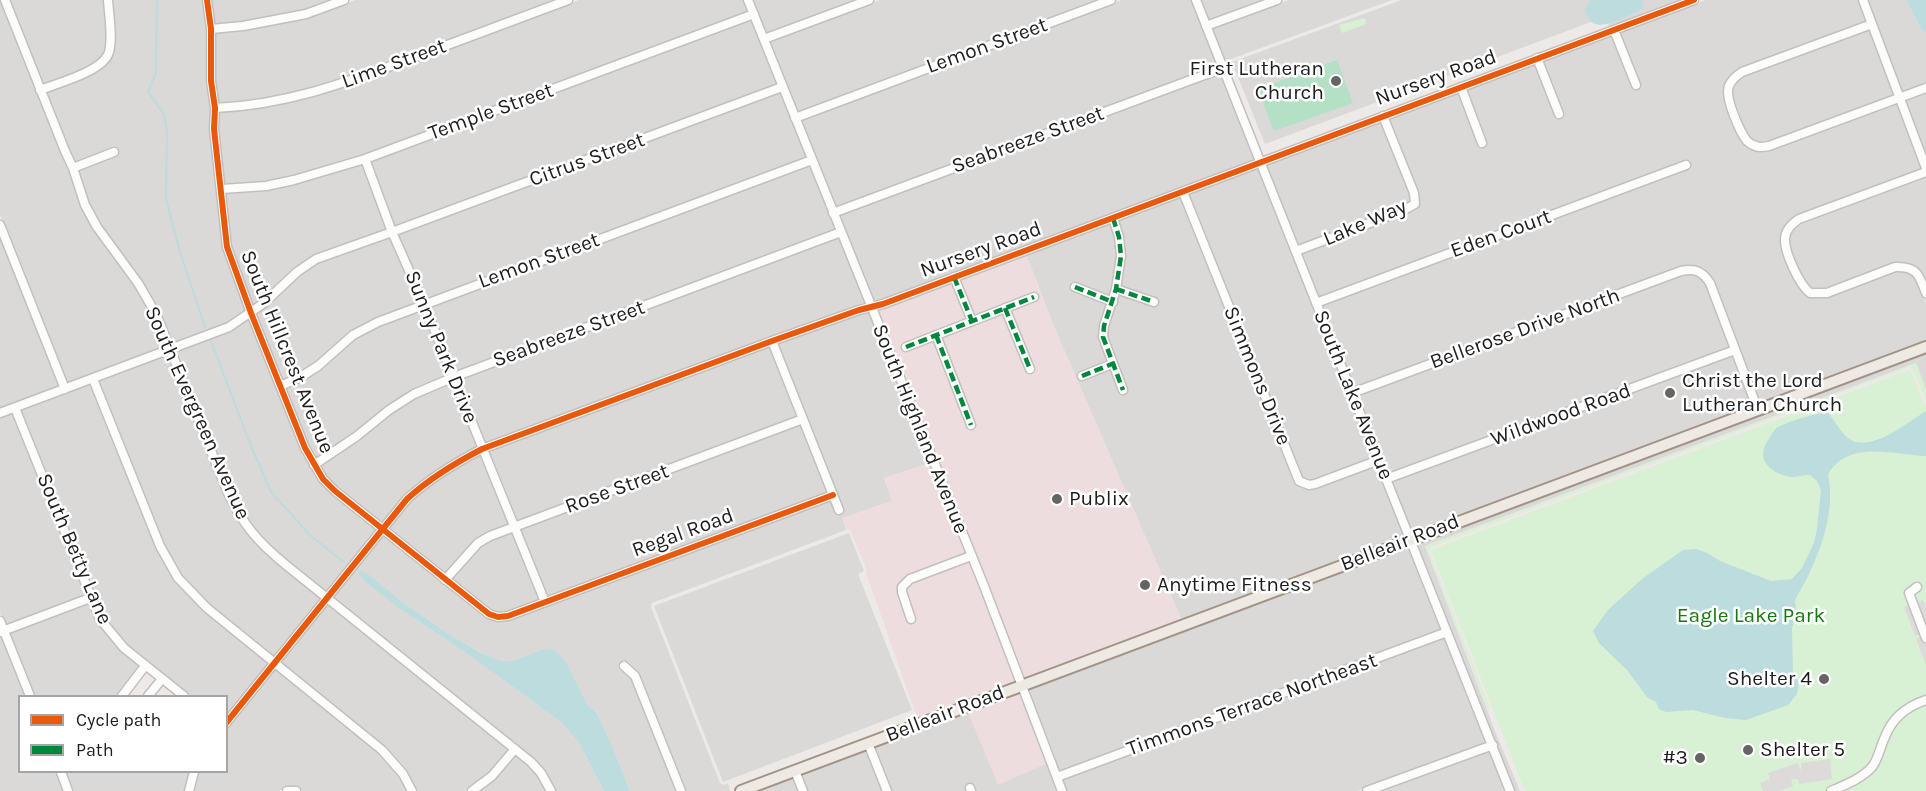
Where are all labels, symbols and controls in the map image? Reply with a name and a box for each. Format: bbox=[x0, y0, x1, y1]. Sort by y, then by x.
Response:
street label: Lemon Street bbox=[923, 12, 1051, 80]
street label: Lime Street bbox=[338, 33, 450, 95]
street label: Nursery Road bbox=[1372, 44, 1500, 112]
place label: First Lutheran Church bbox=[1190, 56, 1324, 106]
marker: First Lutheran Church bbox=[1329, 74, 1343, 88]
street label: Temple Street bbox=[425, 78, 557, 146]
street label: Seabreeze Street bbox=[949, 101, 1107, 179]
street label: Citrus Street bbox=[526, 127, 648, 193]
street label: Lake Way bbox=[1319, 194, 1411, 252]
street label: Eden Court bbox=[1447, 204, 1555, 264]
street label: Nursery Road bbox=[917, 216, 1045, 284]
street label: Lemon Street bbox=[475, 227, 603, 295]
street label: South Hillcrest Avenue bbox=[235, 247, 339, 457]
street label: Sunny Park Drive bbox=[399, 267, 483, 427]
street label: Bellerose Drive North bbox=[1427, 283, 1623, 375]
street label: Seabreeze Street bbox=[490, 295, 648, 373]
street label: South Evergreen Avenue bbox=[139, 303, 255, 523]
street label: Simmons Drive bbox=[1218, 303, 1296, 449]
street label: South Lake Avenue bbox=[1308, 307, 1398, 483]
street label: South Highland Avenue bbox=[866, 320, 974, 538]
place label: Christ the Lord Lutheran Church bbox=[1682, 368, 1842, 418]
street label: Wildwood Road bbox=[1487, 378, 1635, 452]
marker: Christ the Lord Lutheran Church bbox=[1663, 386, 1677, 400]
street label: Rose Street bbox=[562, 459, 672, 519]
street label: South Betty Lane bbox=[31, 470, 117, 628]
place label: Publix bbox=[1069, 486, 1129, 512]
marker: Publix bbox=[1050, 492, 1064, 506]
street label: Regal Road bbox=[629, 503, 737, 563]
street label: Belleair Road bbox=[1337, 509, 1463, 577]
place label: Anytime Fitness bbox=[1157, 572, 1312, 598]
marker: Anytime Fitness bbox=[1138, 578, 1152, 592]
park label: Eagle Lake Park bbox=[1677, 603, 1825, 629]
street label: Timmons Terrace Northeast bbox=[1123, 648, 1381, 762]
place label: Shelter 4 bbox=[1727, 666, 1812, 692]
marker: Shelter 4 bbox=[1817, 672, 1831, 686]
street label: Belleair Road bbox=[882, 680, 1008, 748]
legend bbox=[18, 695, 228, 773]
text: Cycle path bbox=[76, 709, 161, 731]
place label: Shelter 5 bbox=[1760, 737, 1845, 763]
text: Path bbox=[76, 739, 114, 761]
marker: Shelter 5 bbox=[1741, 743, 1755, 757]
place label: #3 bbox=[1662, 745, 1688, 771]
marker: #3 bbox=[1693, 751, 1707, 765]

